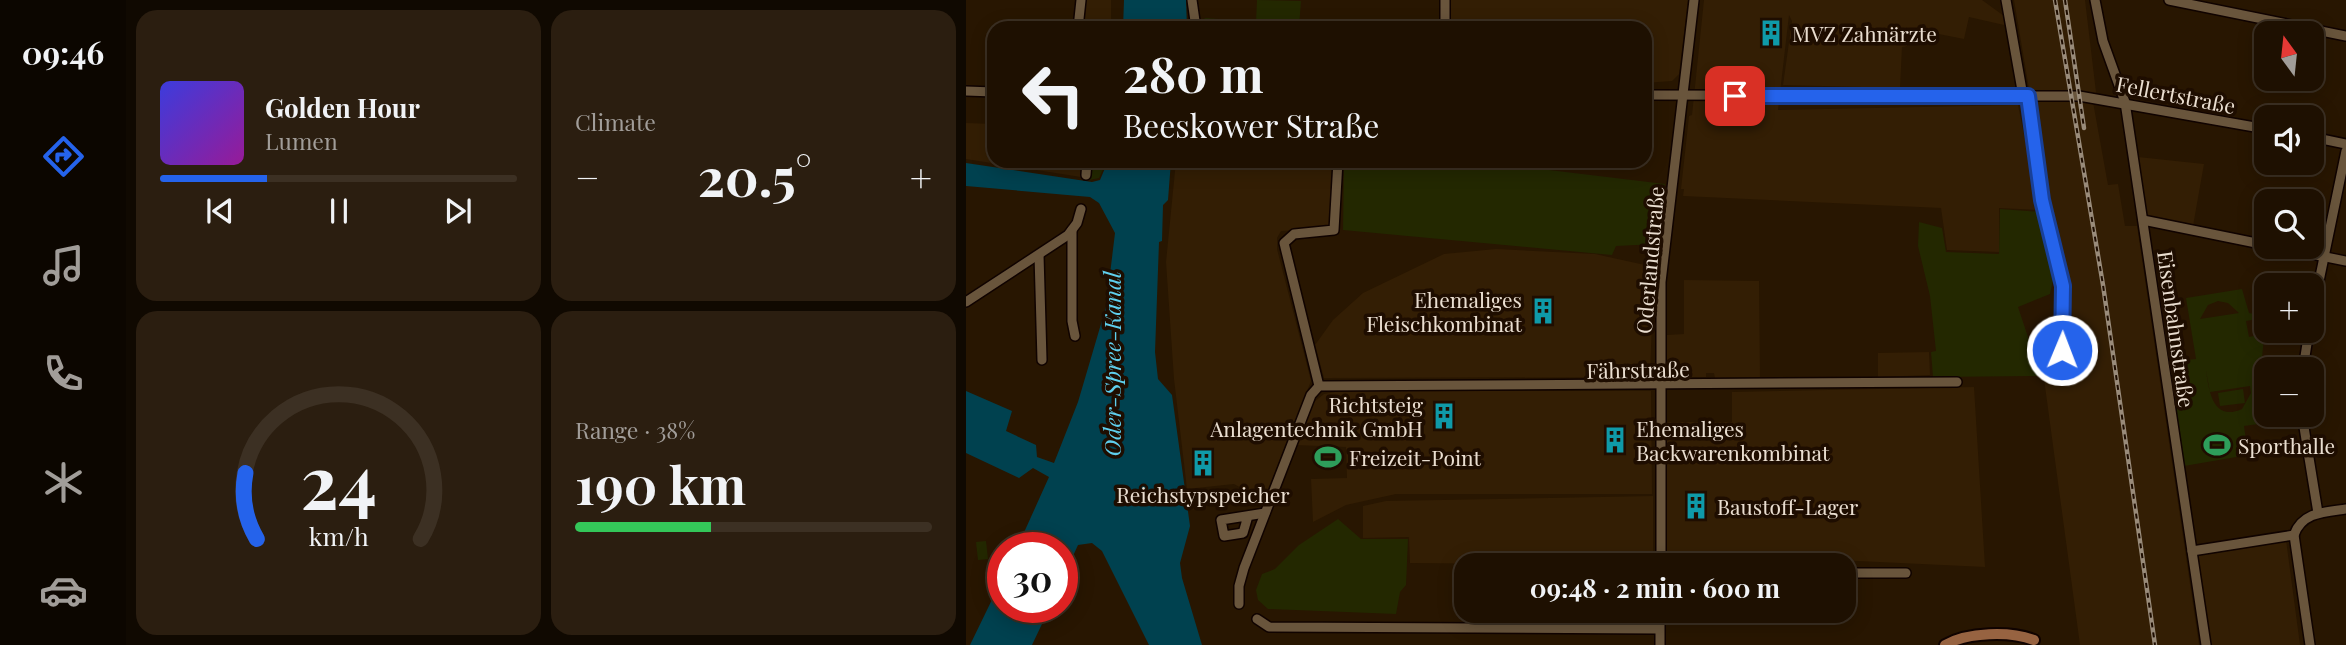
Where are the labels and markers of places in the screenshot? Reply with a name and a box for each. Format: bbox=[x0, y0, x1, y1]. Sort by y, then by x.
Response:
building icon: MVZ Zahnärzte bbox=[1756, 18, 1786, 48]
place label: MVZ Zahnärzte bbox=[1792, 19, 1937, 47]
pin bbox=[1705, 66, 1765, 126]
place label: Ehemaliges Fleischkombinat bbox=[1366, 285, 1523, 337]
building icon: Ehemaliges Fleischkombinat bbox=[1528, 296, 1558, 326]
place label: Richtsteig Anlagentechnik GmbH bbox=[1209, 390, 1423, 442]
building icon: Richtsteig Anlagentechnik GmbH bbox=[1429, 401, 1459, 431]
place label: Ehemaliges Backwarenkombinat bbox=[1636, 414, 1830, 466]
building icon: Ehemaliges Backwarenkombinat bbox=[1600, 425, 1630, 455]
sports icon: Sporthalle bbox=[2202, 430, 2232, 460]
place label: Sporthalle bbox=[2238, 431, 2335, 459]
sports icon: Freizeit-Point bbox=[1313, 442, 1343, 472]
place label: Freizeit-Point bbox=[1349, 443, 1482, 471]
building icon: Reichstypspeicher bbox=[1188, 448, 1218, 478]
place label: Reichstypspeicher bbox=[1116, 480, 1290, 508]
building icon: Baustoff-Lager bbox=[1681, 491, 1711, 521]
place label: Baustoff-Lager bbox=[1717, 492, 1859, 520]

